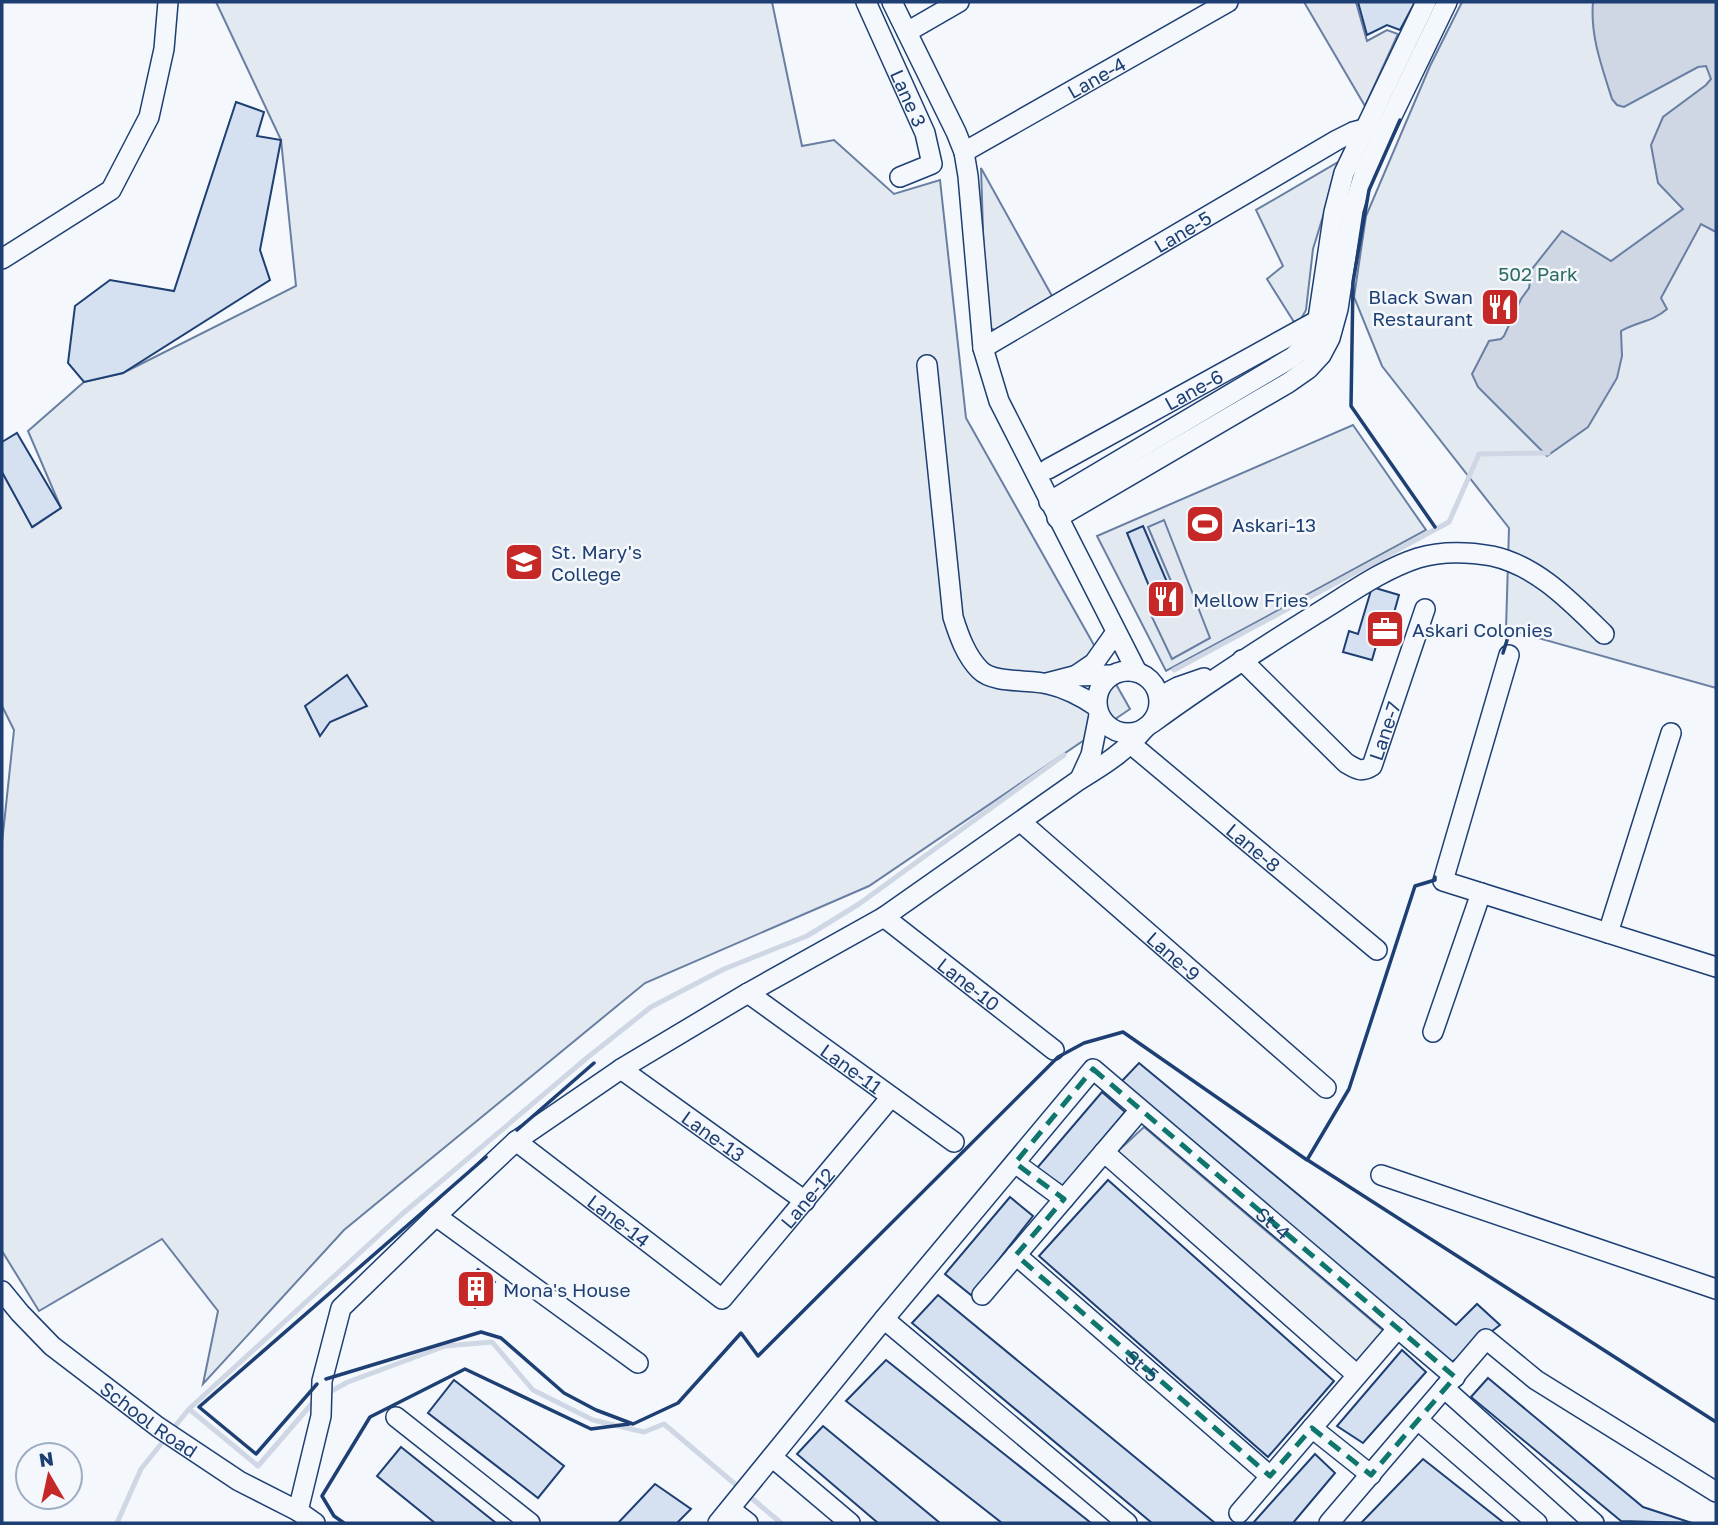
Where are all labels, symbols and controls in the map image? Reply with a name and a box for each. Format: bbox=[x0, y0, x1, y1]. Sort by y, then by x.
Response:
street label: Lane-4 bbox=[1063, 51, 1129, 103]
street label: Lane 3 bbox=[886, 65, 932, 130]
street label: Lane-5 bbox=[1149, 205, 1215, 257]
park label: 502 Park bbox=[1498, 262, 1578, 285]
place label: Black Swan Restaurant bbox=[1368, 285, 1473, 330]
restaurant icon: Black Swan Restaurant bbox=[1479, 286, 1521, 328]
street label: Lane-6 bbox=[1160, 364, 1227, 414]
sports icon: Askari-13 bbox=[1184, 503, 1226, 545]
place label: Askari-13 bbox=[1232, 513, 1316, 536]
place label: St. Mary's College bbox=[551, 540, 642, 585]
school or university icon: St. Mary's College bbox=[503, 541, 545, 583]
restaurant icon: Mellow Fries bbox=[1145, 578, 1187, 620]
place label: Mellow Fries bbox=[1193, 588, 1309, 611]
office icon: Askari Colonies bbox=[1364, 608, 1406, 650]
place label: Askari Colonies bbox=[1412, 618, 1553, 641]
street label: Lane-7 bbox=[1363, 698, 1405, 763]
street label: Lane-8 bbox=[1222, 818, 1286, 876]
street label: Lane-9 bbox=[1143, 926, 1205, 985]
street label: Lane-10 bbox=[933, 952, 1005, 1015]
street label: Lane-11 bbox=[817, 1038, 887, 1098]
street label: Lane-13 bbox=[678, 1105, 750, 1166]
street label: Lane-12 bbox=[775, 1162, 839, 1232]
street label: Lane-14 bbox=[583, 1189, 655, 1251]
street label: St-4 bbox=[1252, 1202, 1295, 1244]
building icon: Mona's House bbox=[455, 1268, 497, 1310]
place label: Mona's House bbox=[503, 1278, 630, 1301]
street label: St-5 bbox=[1121, 1344, 1164, 1386]
street label: School Road bbox=[96, 1376, 202, 1462]
north arrow bbox=[14, 1441, 84, 1511]
text: N bbox=[37, 1446, 55, 1471]

